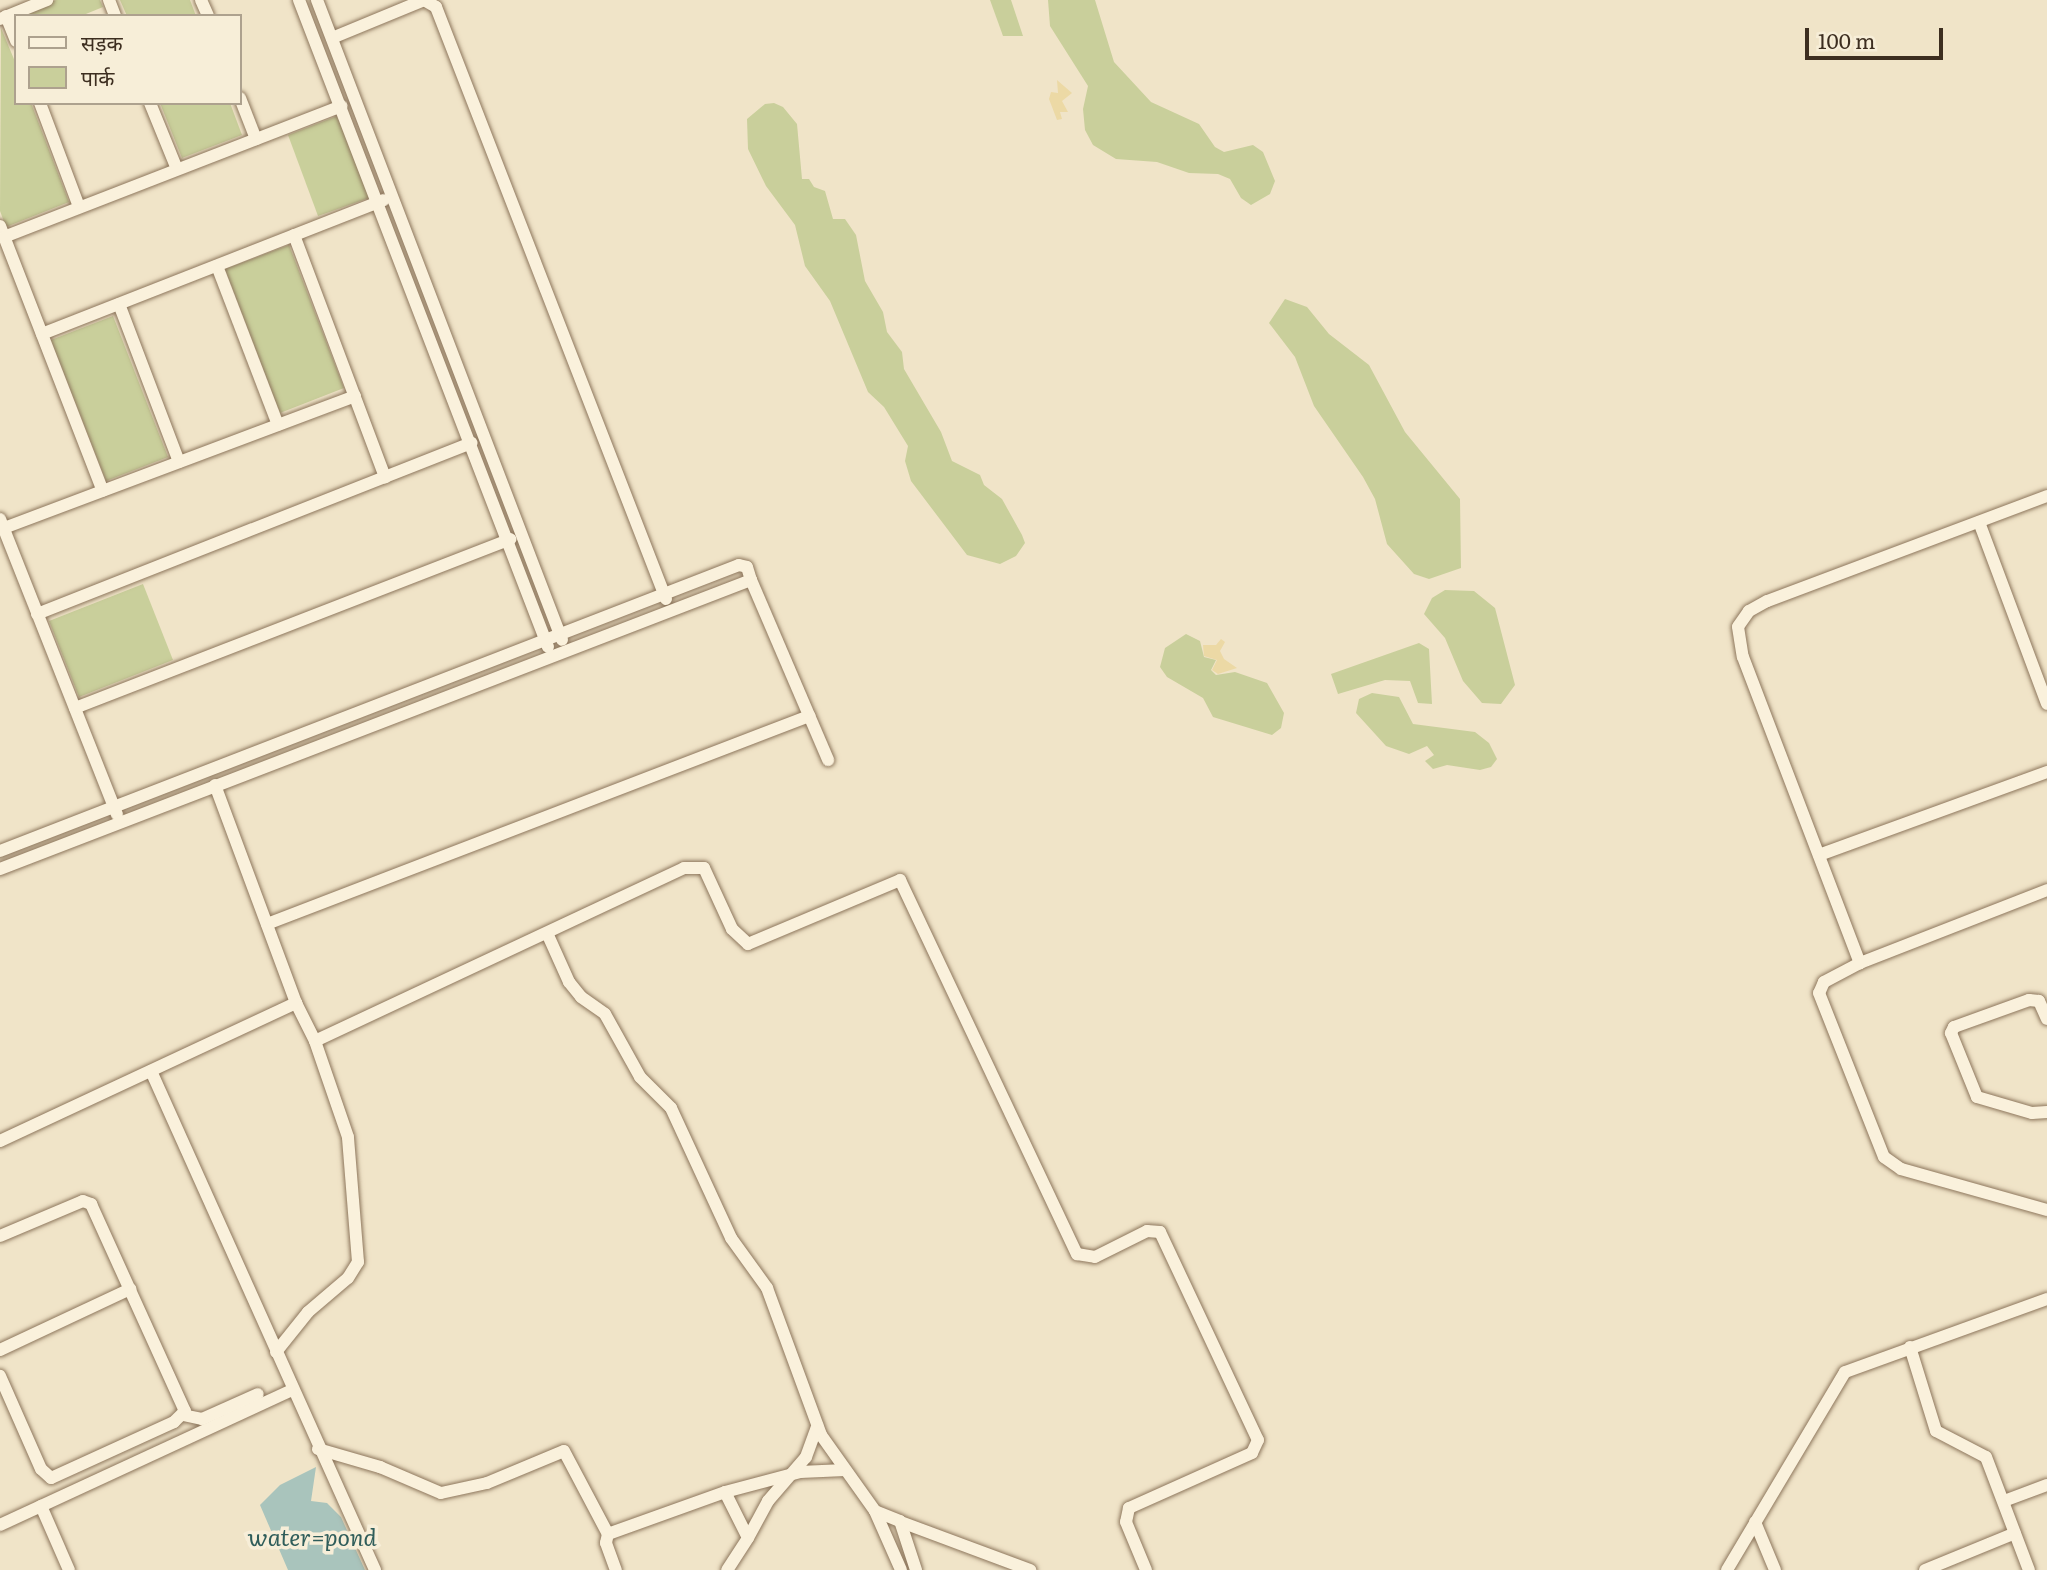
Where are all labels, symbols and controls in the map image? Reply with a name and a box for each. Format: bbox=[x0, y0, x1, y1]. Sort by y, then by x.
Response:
legend bbox=[14, 14, 242, 105]
scale bar bbox=[1809, 14, 1947, 58]
text: 100 m bbox=[1818, 24, 1875, 55]
text: सड़क bbox=[81, 26, 123, 57]
text: पार्क bbox=[81, 61, 115, 92]
water label: water=pond bbox=[247, 1522, 377, 1550]

